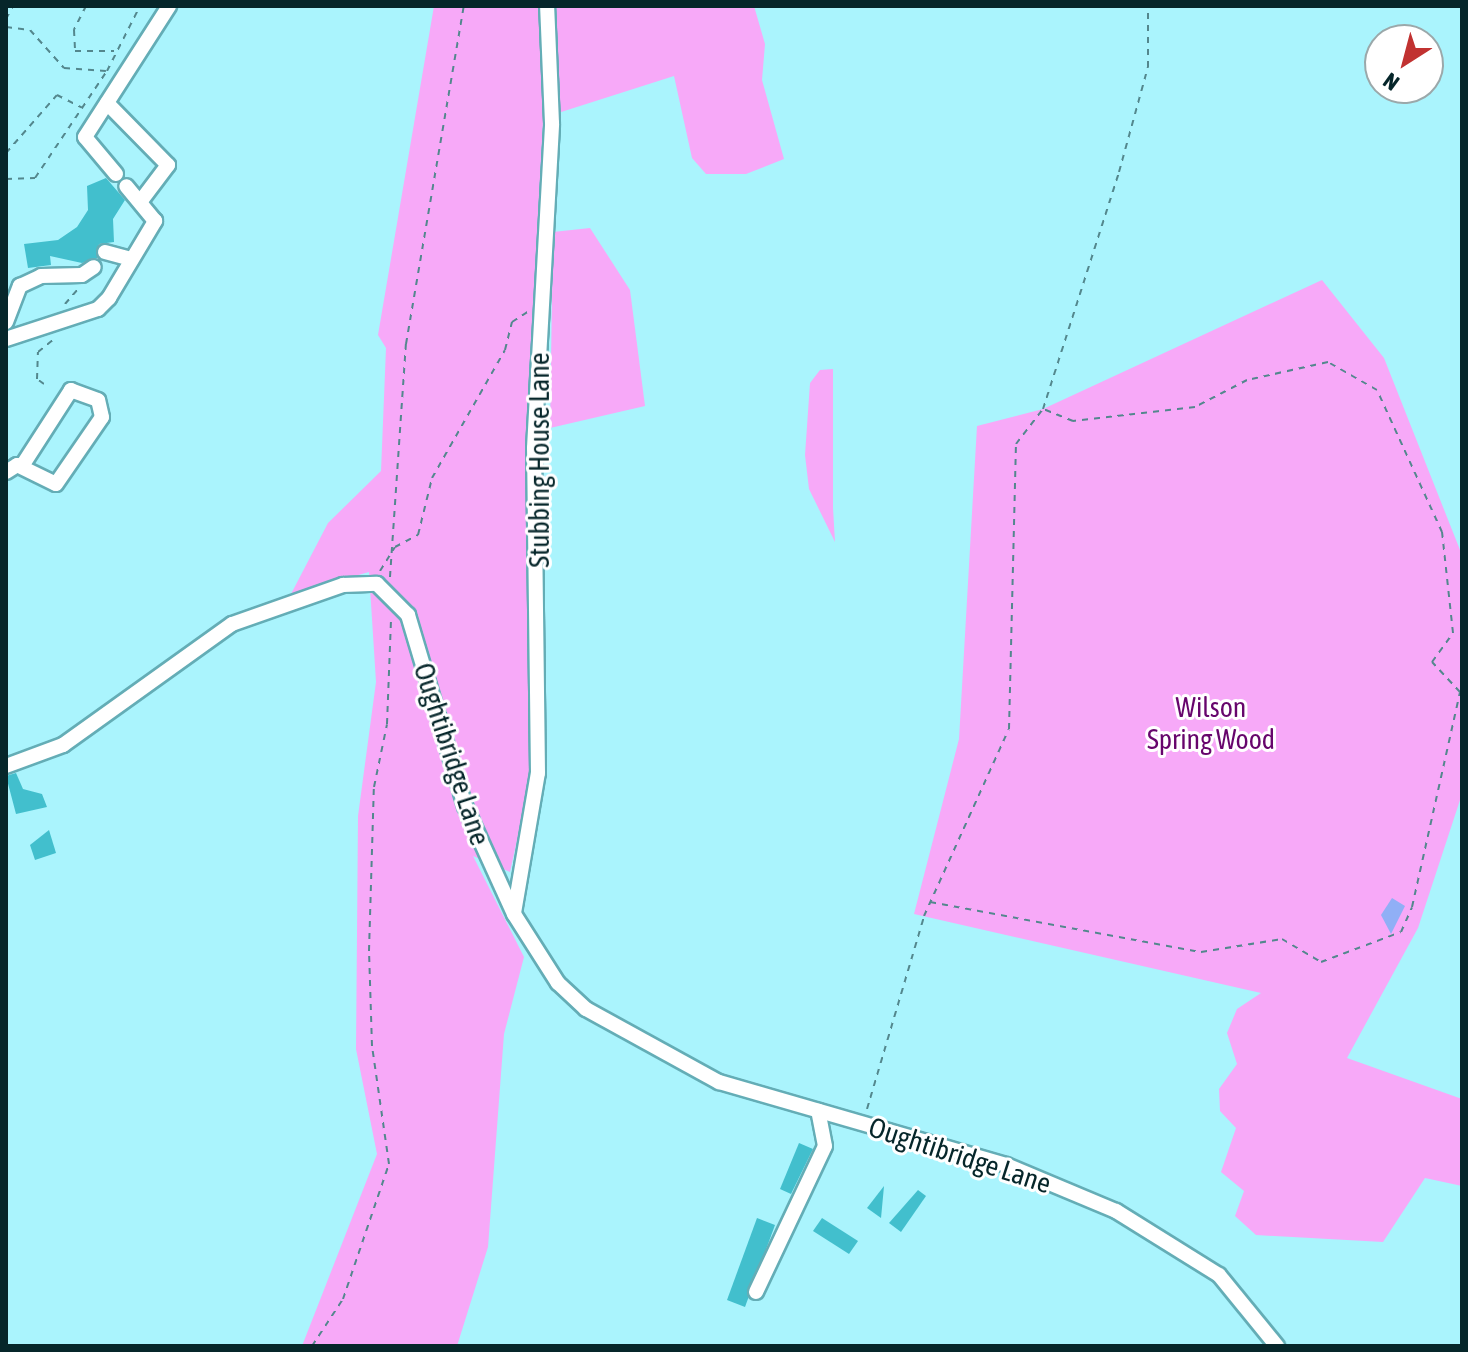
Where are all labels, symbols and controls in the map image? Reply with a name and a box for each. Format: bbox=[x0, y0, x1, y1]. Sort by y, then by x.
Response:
north arrow bbox=[1364, 24, 1444, 104]
text: N bbox=[1378, 67, 1404, 96]
street label: Stubbing House Lane bbox=[522, 352, 556, 568]
street label: Oughtibridge Lane bbox=[407, 659, 497, 849]
park label: Wilson Spring Wood bbox=[1147, 690, 1275, 756]
street label: Oughtibridge Lane bbox=[865, 1110, 1055, 1200]

